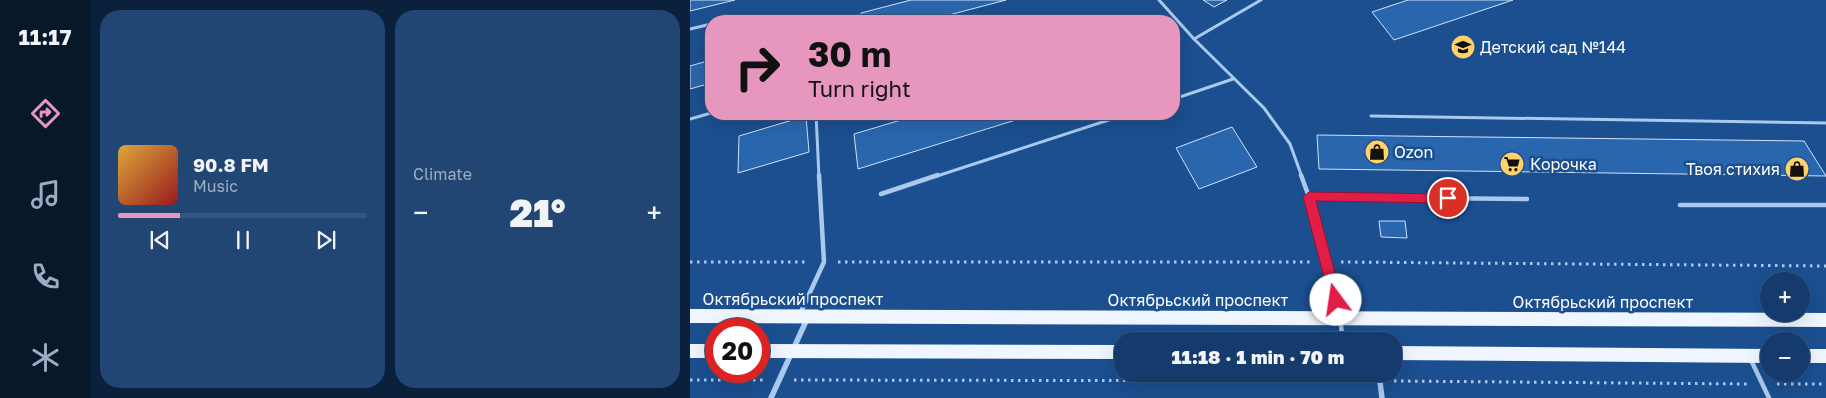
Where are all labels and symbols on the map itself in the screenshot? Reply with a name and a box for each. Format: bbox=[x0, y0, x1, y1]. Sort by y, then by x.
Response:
school or university icon: Детский сад №144 bbox=[1450, 34, 1476, 60]
place label: Детский сад №144 bbox=[1480, 37, 1626, 57]
shop icon: Ozon bbox=[1364, 139, 1390, 165]
place label: Ozon bbox=[1394, 142, 1433, 162]
supermarket icon: Корочка bbox=[1499, 151, 1525, 177]
place label: Корочка bbox=[1530, 154, 1597, 174]
shop icon: Твоя стихия bbox=[1784, 156, 1810, 182]
place label: Твоя стихия bbox=[1686, 159, 1780, 179]
pin bbox=[1427, 177, 1469, 219]
position arrow bbox=[1309, 273, 1361, 325]
street label: Октябрьский проспект bbox=[703, 289, 884, 309]
street label: Октябрьский проспект bbox=[1108, 290, 1289, 310]
street label: Октябрьский проспект bbox=[1513, 292, 1694, 312]
speed limit sign: 20 bbox=[705, 318, 770, 383]

